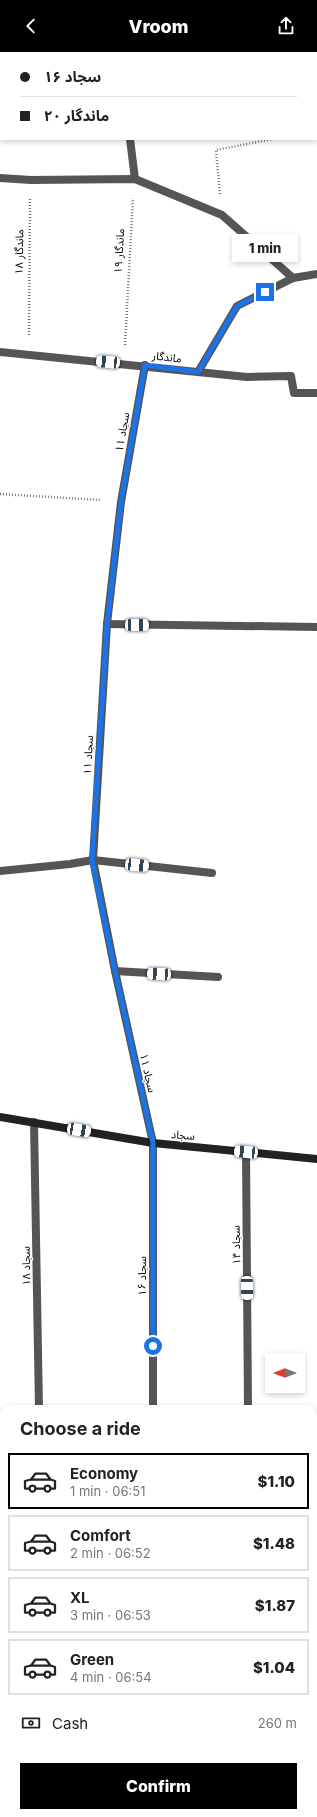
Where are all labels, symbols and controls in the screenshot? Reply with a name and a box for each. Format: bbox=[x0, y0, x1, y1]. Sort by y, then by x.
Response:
icon: back bbox=[20, 15, 42, 37]
icon: share bbox=[275, 15, 297, 37]
text: Vroom bbox=[129, 16, 188, 37]
text: سجاد ۱۶ bbox=[44, 67, 101, 86]
text: ماندگار ۲۰ bbox=[44, 106, 109, 125]
street label: ماندگار ۱۹ bbox=[111, 228, 127, 274]
street label: ماندگار ۱۸ bbox=[12, 229, 26, 275]
callout: 1 min bbox=[232, 234, 298, 262]
text: 1 min bbox=[249, 240, 281, 256]
route end bbox=[256, 283, 274, 301]
street label: ماندگار bbox=[150, 348, 183, 366]
car bbox=[96, 355, 120, 369]
street label: سجاد ۱۱ bbox=[112, 411, 132, 453]
car bbox=[125, 619, 149, 631]
street label: سجاد ۱۱ bbox=[80, 734, 96, 775]
car bbox=[124, 858, 150, 872]
car bbox=[147, 967, 171, 981]
street label: سجاد ۱۱ bbox=[137, 1052, 159, 1094]
car bbox=[66, 1122, 92, 1138]
street label: سجاد bbox=[170, 1127, 196, 1143]
car bbox=[234, 1145, 258, 1159]
street label: سجاد ۱۴ bbox=[229, 1225, 243, 1265]
street label: سجاد ۱۸ bbox=[19, 1246, 33, 1286]
street label: سجاد ۱۶ bbox=[135, 1256, 149, 1296]
car bbox=[241, 1276, 253, 1300]
route start bbox=[144, 1337, 162, 1355]
north arrow bbox=[265, 1353, 305, 1393]
map controls bbox=[265, 1353, 305, 1393]
text: Choose a ride bbox=[20, 1418, 141, 1439]
icon: car bbox=[22, 1463, 58, 1499]
text: Economy bbox=[70, 1464, 138, 1483]
text: $1.10 bbox=[258, 1472, 295, 1491]
text: 1 min · 06:51 bbox=[70, 1483, 145, 1499]
icon: car bbox=[22, 1525, 58, 1561]
text: Comfort bbox=[70, 1526, 131, 1545]
text: $1.48 bbox=[253, 1534, 295, 1553]
text: 2 min · 06:52 bbox=[70, 1545, 151, 1561]
icon: car bbox=[22, 1587, 58, 1623]
text: XL bbox=[70, 1588, 90, 1607]
text: $1.87 bbox=[255, 1596, 295, 1615]
text: 3 min · 06:53 bbox=[70, 1607, 151, 1623]
icon: car bbox=[22, 1649, 58, 1685]
text: Green bbox=[70, 1650, 114, 1669]
text: $1.04 bbox=[253, 1658, 295, 1677]
text: 4 min · 06:54 bbox=[70, 1669, 152, 1685]
icon: cash bbox=[20, 1712, 42, 1734]
text: Cash bbox=[52, 1714, 88, 1733]
text: 260 m bbox=[258, 1715, 297, 1731]
button: Confirm bbox=[20, 1763, 297, 1809]

